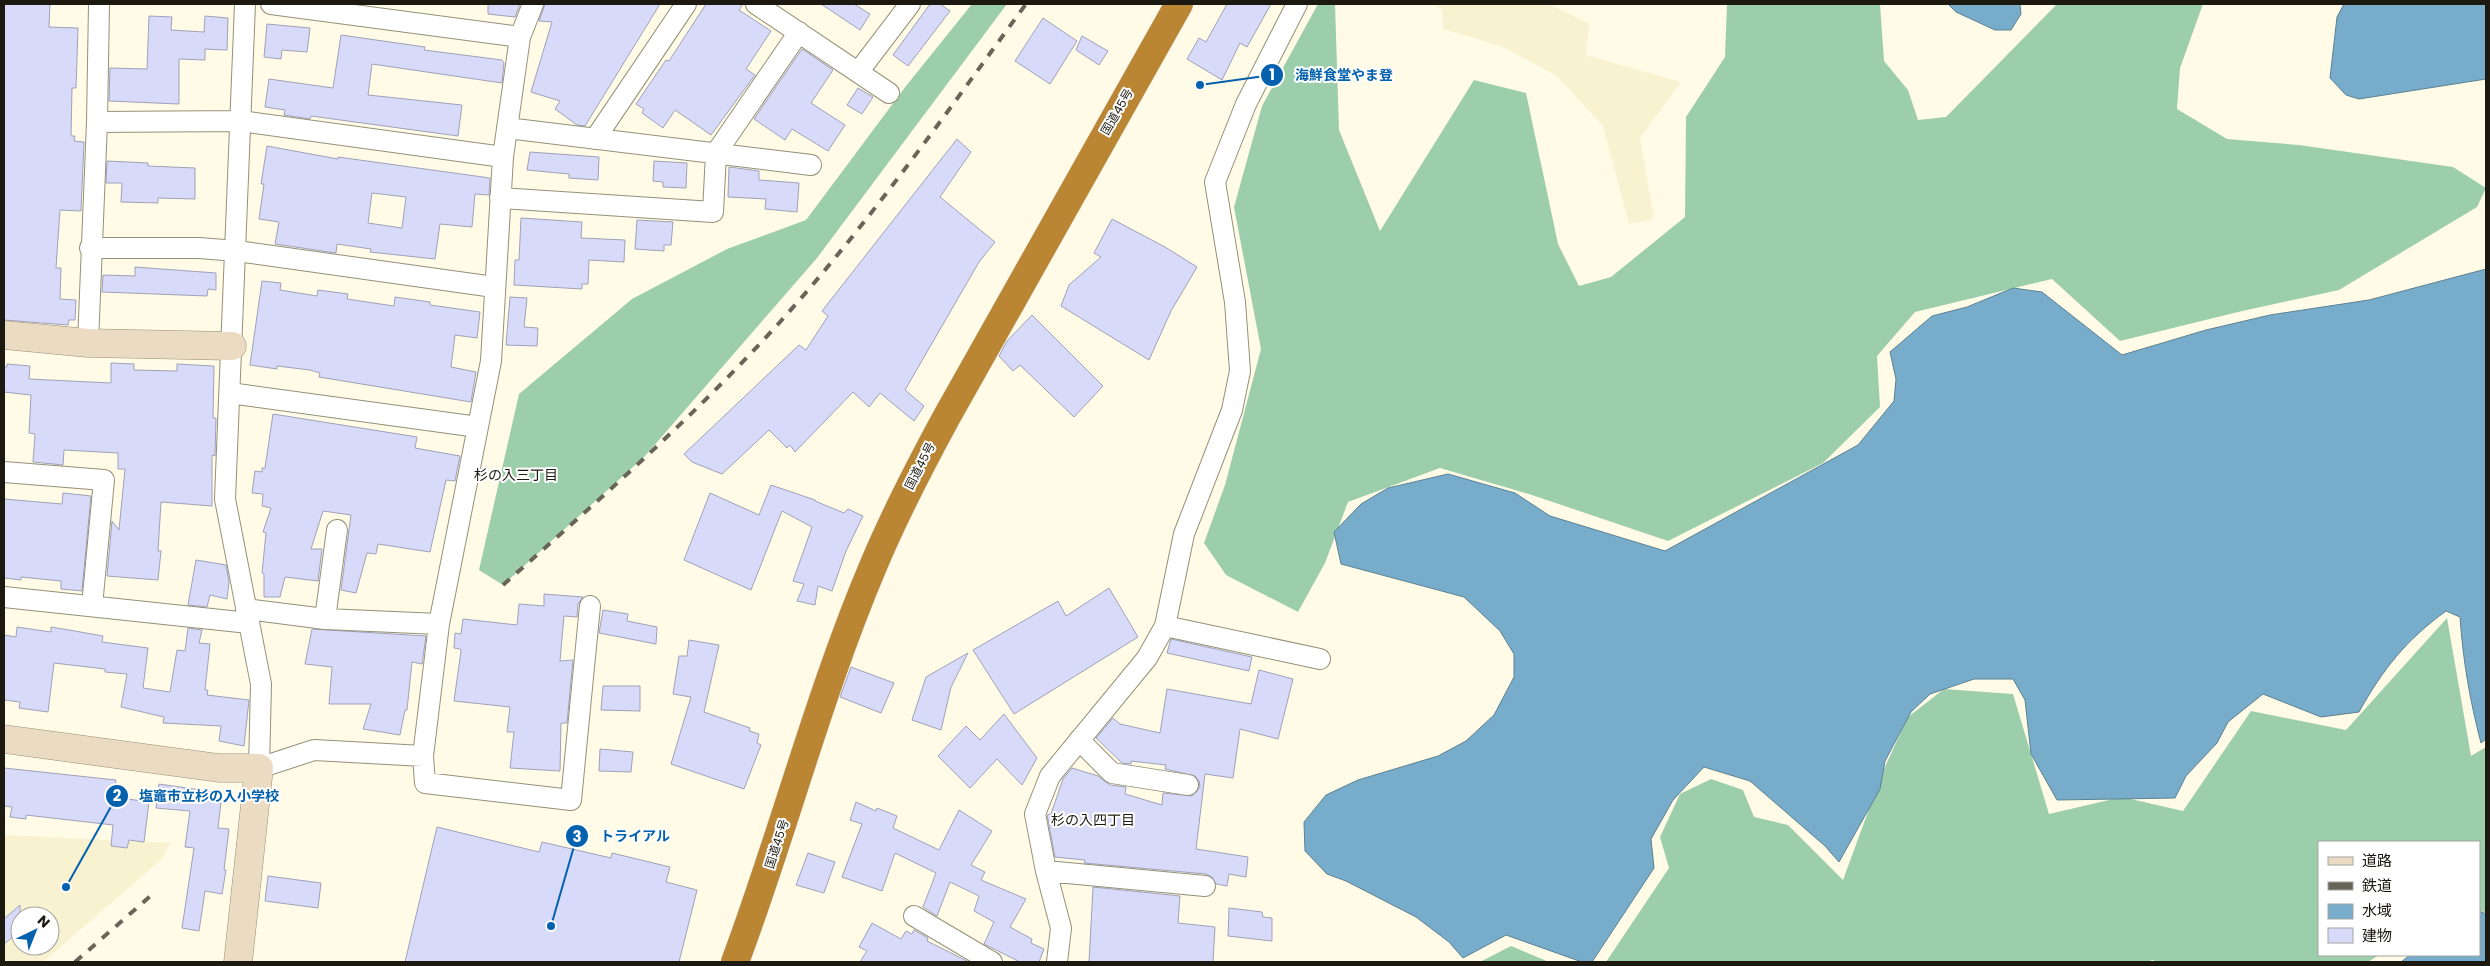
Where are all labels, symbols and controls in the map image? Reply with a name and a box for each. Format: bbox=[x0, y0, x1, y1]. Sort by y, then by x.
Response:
callout: 海鮮食堂やま登 bbox=[1260, 61, 1403, 90]
text: 1 bbox=[1269, 64, 1275, 85]
text: 海鮮食堂やま登 bbox=[1295, 65, 1393, 85]
street label: 国道45号 bbox=[1096, 85, 1137, 138]
street label: 国道45号 bbox=[900, 439, 939, 492]
district label: 杉の入三丁目 bbox=[474, 465, 558, 485]
callout: 塩竈市立杉の入小学校 bbox=[104, 781, 289, 810]
text: 2 bbox=[113, 785, 122, 806]
text: 塩竈市立杉の入小学校 bbox=[139, 786, 279, 806]
district label: 杉の入四丁目 bbox=[1051, 810, 1135, 830]
street label: 国道45号 bbox=[761, 817, 793, 871]
callout: トライアル bbox=[565, 822, 680, 851]
text: 3 bbox=[572, 826, 582, 847]
text: トライアル bbox=[600, 826, 670, 846]
legend bbox=[2318, 841, 2480, 956]
text: 道路 bbox=[2362, 850, 2392, 871]
text: 鉄道 bbox=[2362, 875, 2392, 896]
text: 水域 bbox=[2362, 900, 2392, 921]
north arrow bbox=[10, 906, 60, 956]
text: N bbox=[33, 911, 55, 932]
text: 建物 bbox=[2362, 925, 2392, 946]

